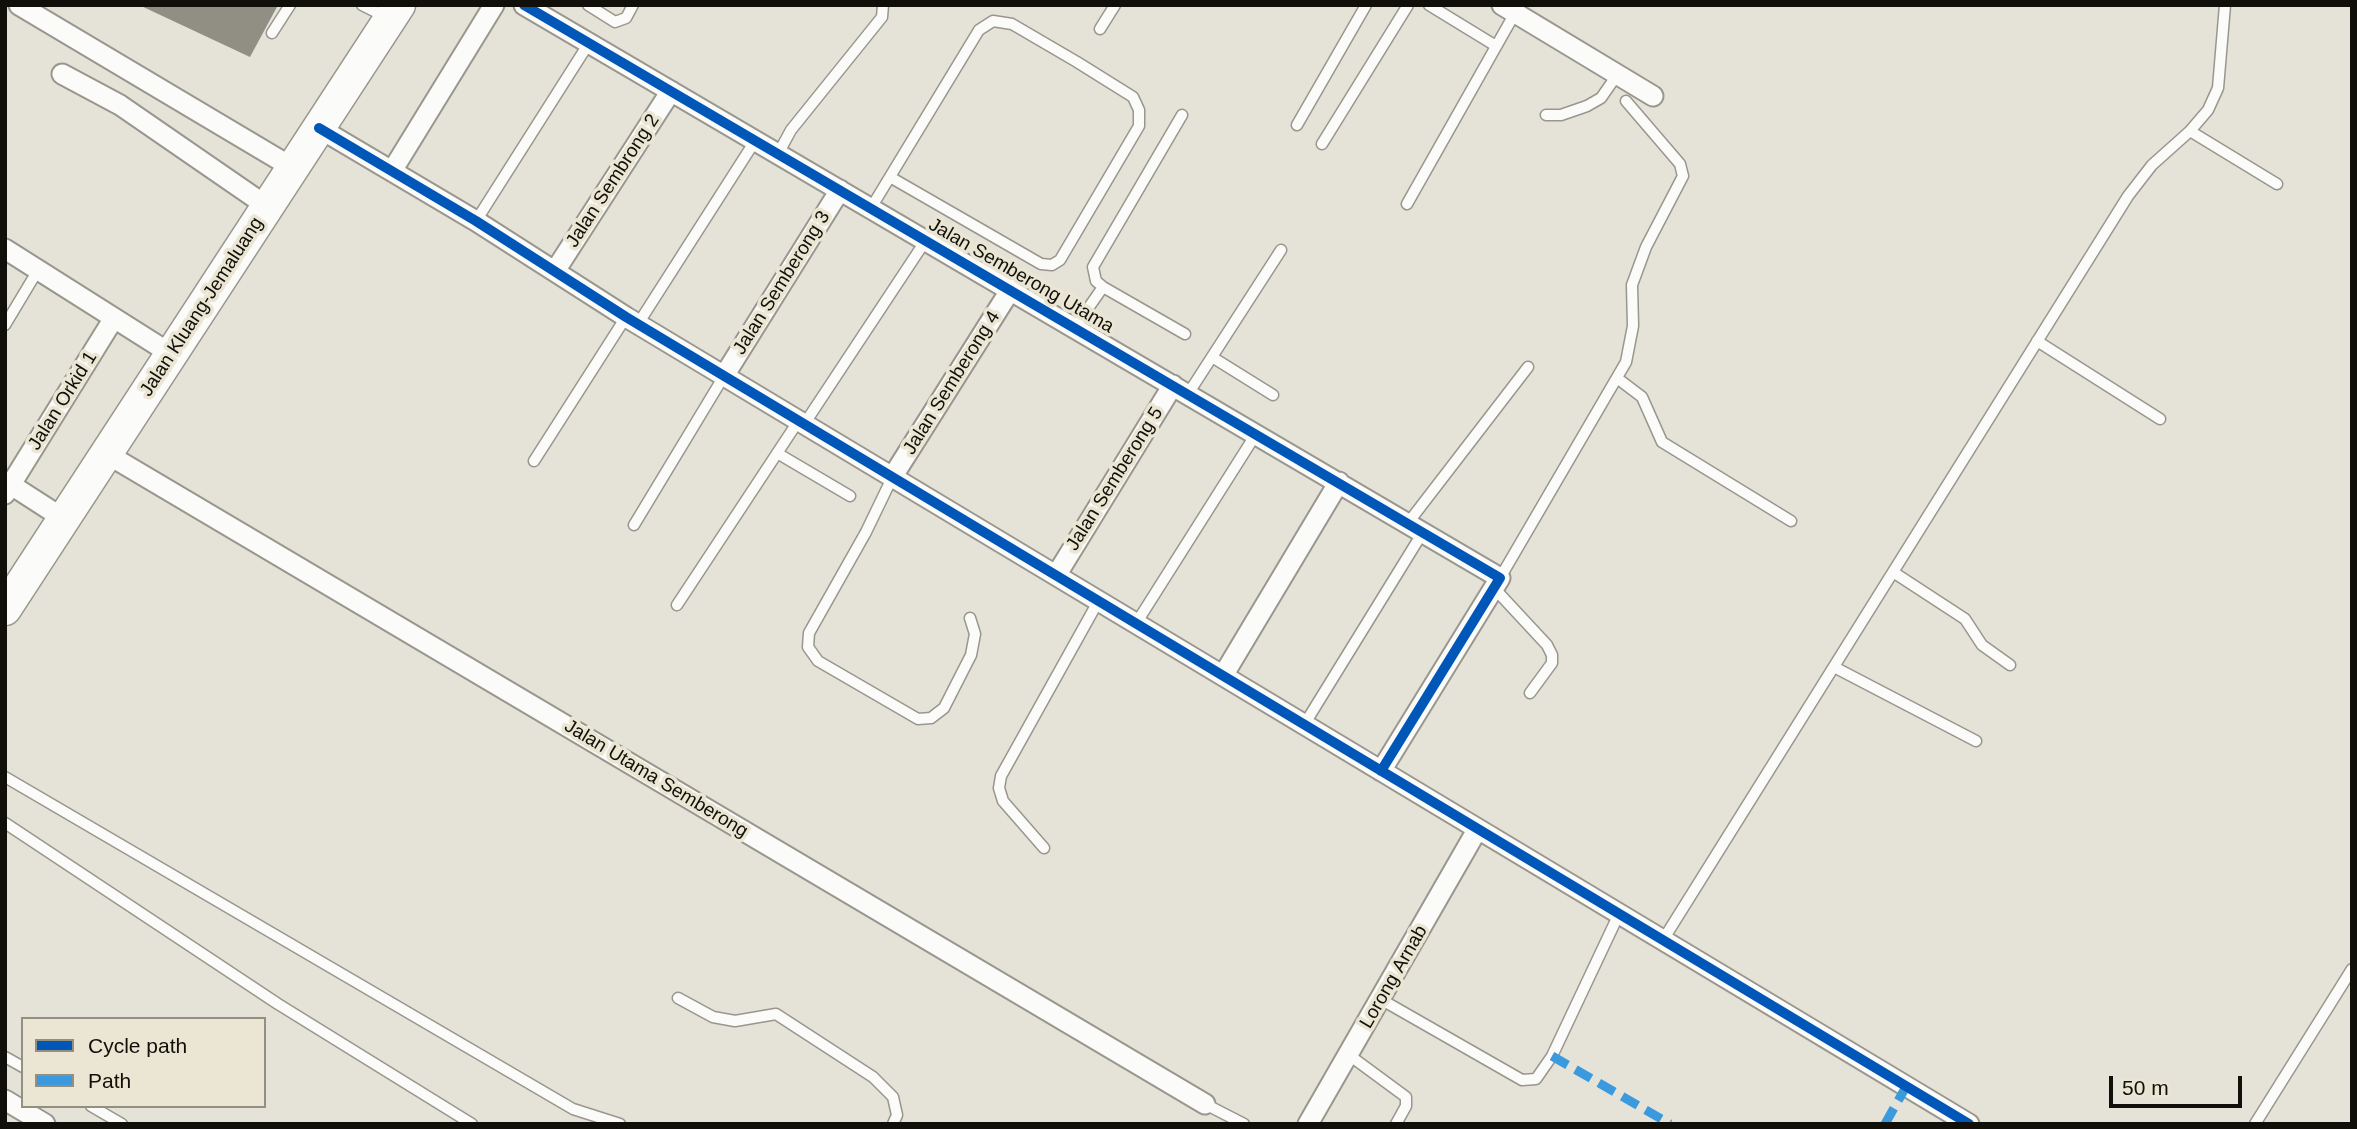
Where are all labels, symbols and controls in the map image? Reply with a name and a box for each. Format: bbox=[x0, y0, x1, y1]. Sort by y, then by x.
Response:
street label: Jalan Sembrong 2 bbox=[561, 110, 665, 252]
street label: Jalan Semberong 3 bbox=[729, 207, 835, 359]
street label: Jalan Kluang-Jemaluang bbox=[135, 213, 269, 401]
street label: Jalan Semberong Utama bbox=[924, 214, 1118, 338]
street label: Jalan Semberong 4 bbox=[899, 307, 1005, 459]
street label: Jalan Orkid 1 bbox=[24, 347, 102, 455]
street label: Jalan Semberong 5 bbox=[1062, 403, 1168, 555]
street label: Jalan Utama Semberong bbox=[560, 715, 752, 843]
street label: Lorong Arnab bbox=[1355, 921, 1433, 1033]
legend bbox=[21, 1017, 266, 1108]
text: Cycle path bbox=[88, 1034, 187, 1057]
scale bar bbox=[2112, 1062, 2245, 1106]
text: Path bbox=[88, 1069, 131, 1092]
text: 50 m bbox=[2122, 1076, 2169, 1099]

